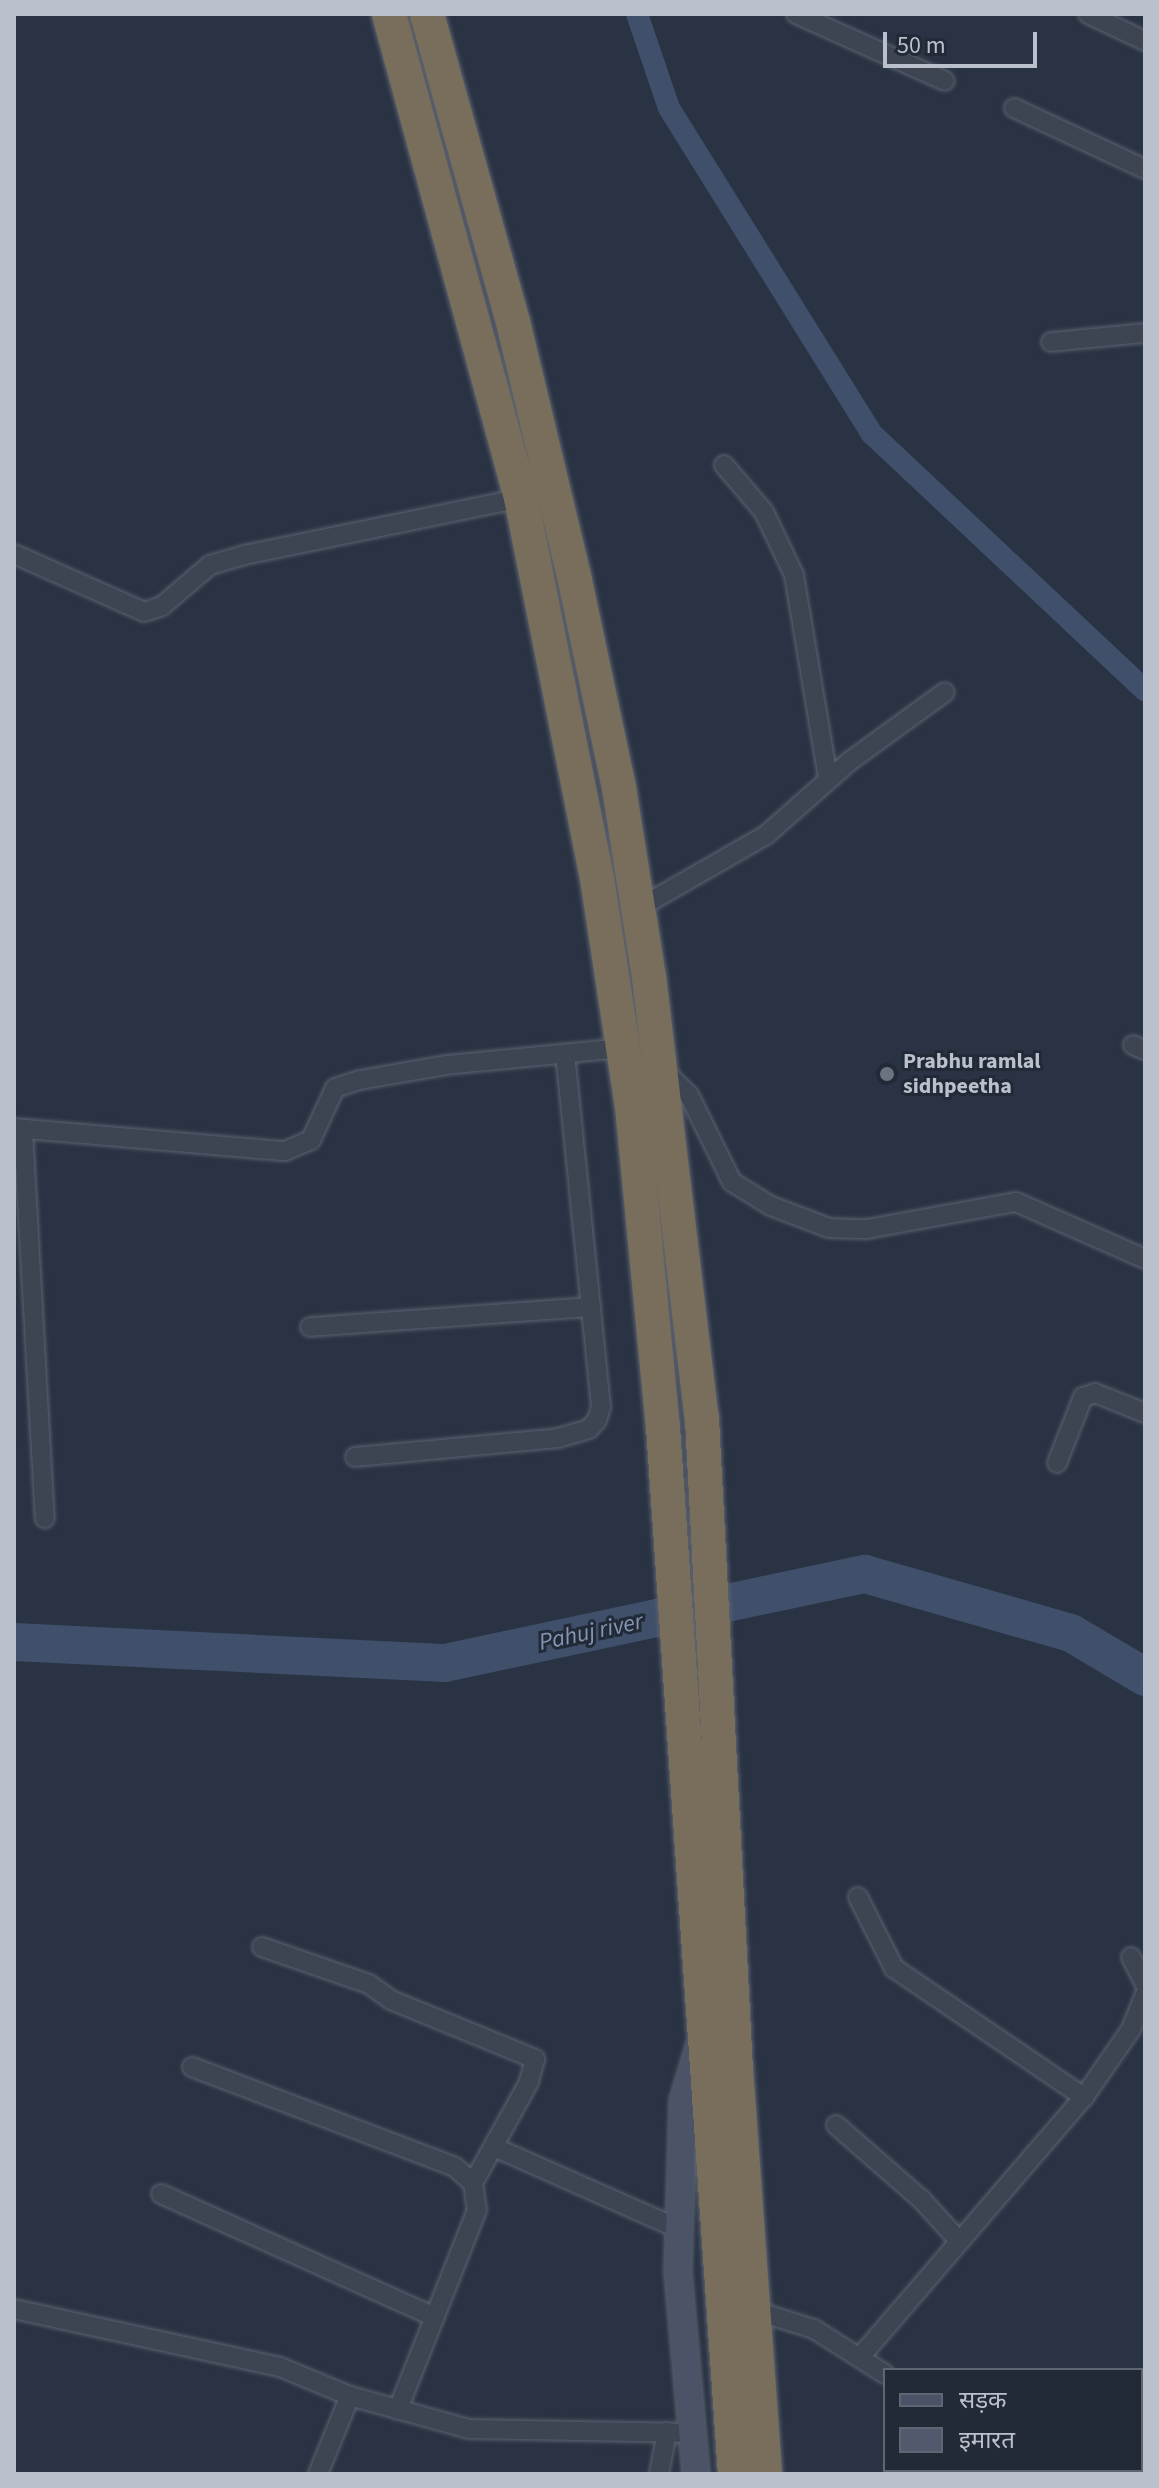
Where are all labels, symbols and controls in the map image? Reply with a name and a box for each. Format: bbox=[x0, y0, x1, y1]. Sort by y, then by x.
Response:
scale bar bbox=[887, 16, 1041, 66]
text: 50 m bbox=[897, 28, 946, 63]
place label: Prabhu ramlal sidhpeetha bbox=[903, 1048, 1041, 1100]
marker: Prabhu ramlal sidhpeetha bbox=[878, 1065, 896, 1083]
water label: Pahuj river bbox=[536, 1607, 646, 1657]
legend bbox=[883, 2368, 1143, 2472]
text: सड़क bbox=[959, 2383, 1007, 2418]
text: इमारत bbox=[959, 2423, 1015, 2458]

